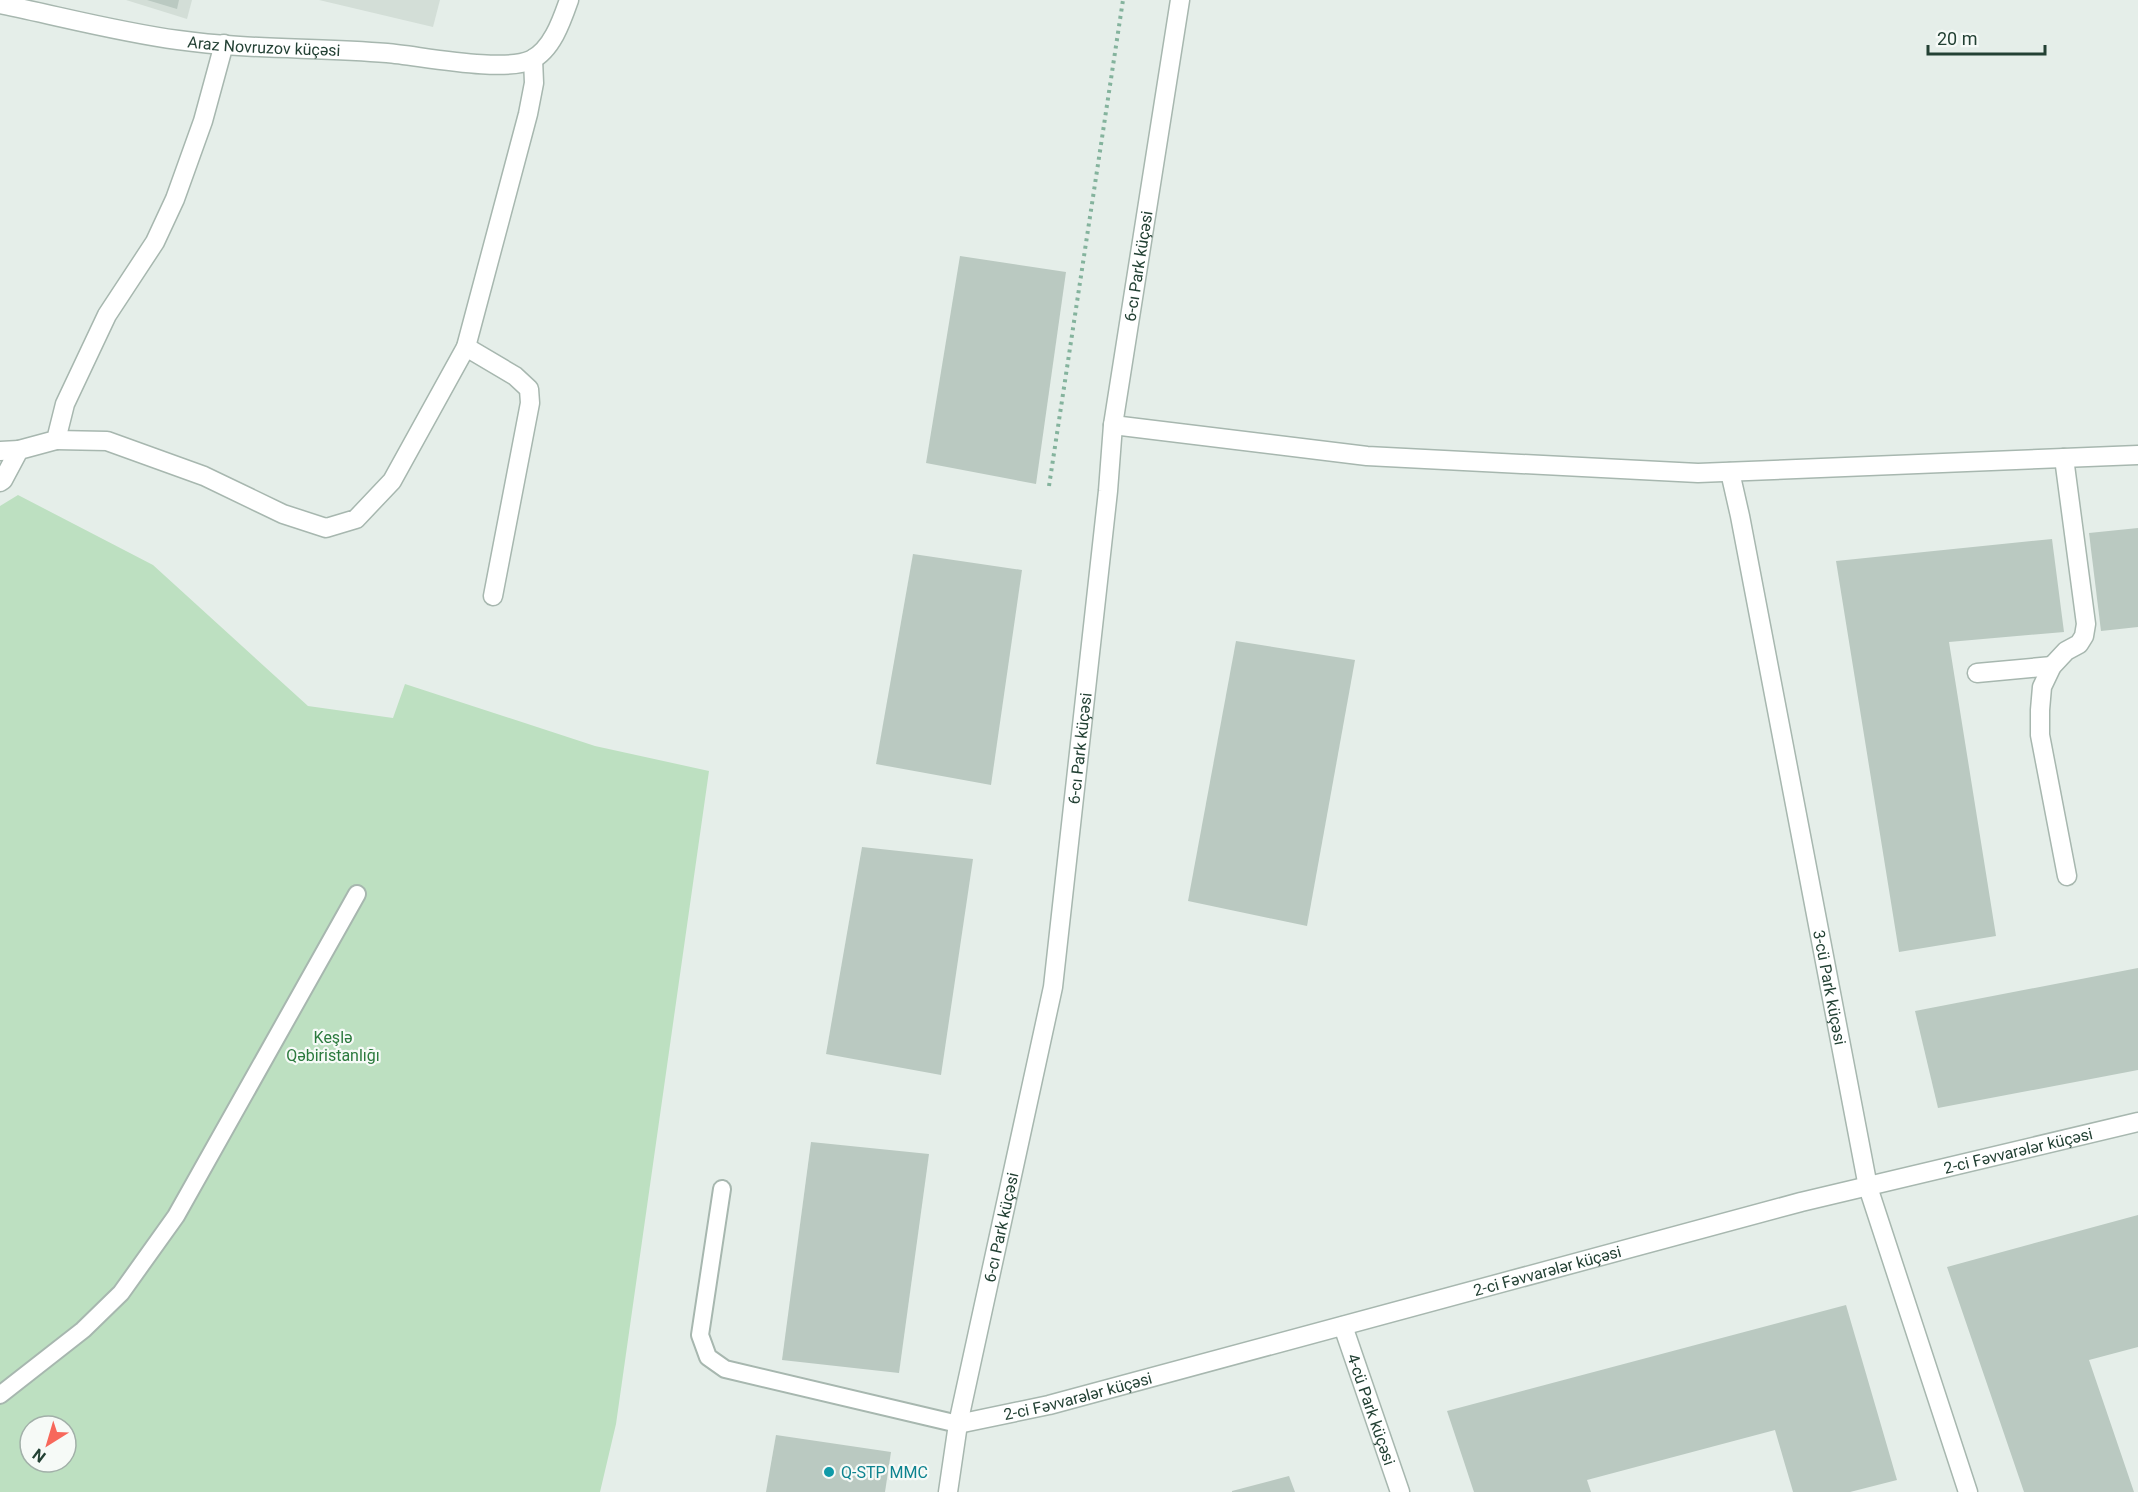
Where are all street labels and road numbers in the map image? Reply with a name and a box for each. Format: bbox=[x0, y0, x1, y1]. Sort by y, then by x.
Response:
street label: Araz Novruzov küçəsi bbox=[187, 32, 341, 60]
street label: 6-cı Park küçəsi bbox=[1120, 209, 1157, 323]
street label: 6-cı Park küçəsi bbox=[1064, 692, 1096, 805]
street label: 3-cü Park küçəsi bbox=[1809, 928, 1850, 1047]
street label: 2-ci Fəvvarələr küçəsi bbox=[1942, 1124, 2095, 1178]
street label: 6-cı Park küçəsi bbox=[980, 1171, 1022, 1284]
street label: 2-ci Fəvvarələr küçəsi bbox=[1471, 1242, 1623, 1300]
street label: 4-cü Park küçəsi bbox=[1343, 1351, 1399, 1468]
street label: 2-ci Fəvvarələr küçəsi bbox=[1002, 1369, 1154, 1424]

